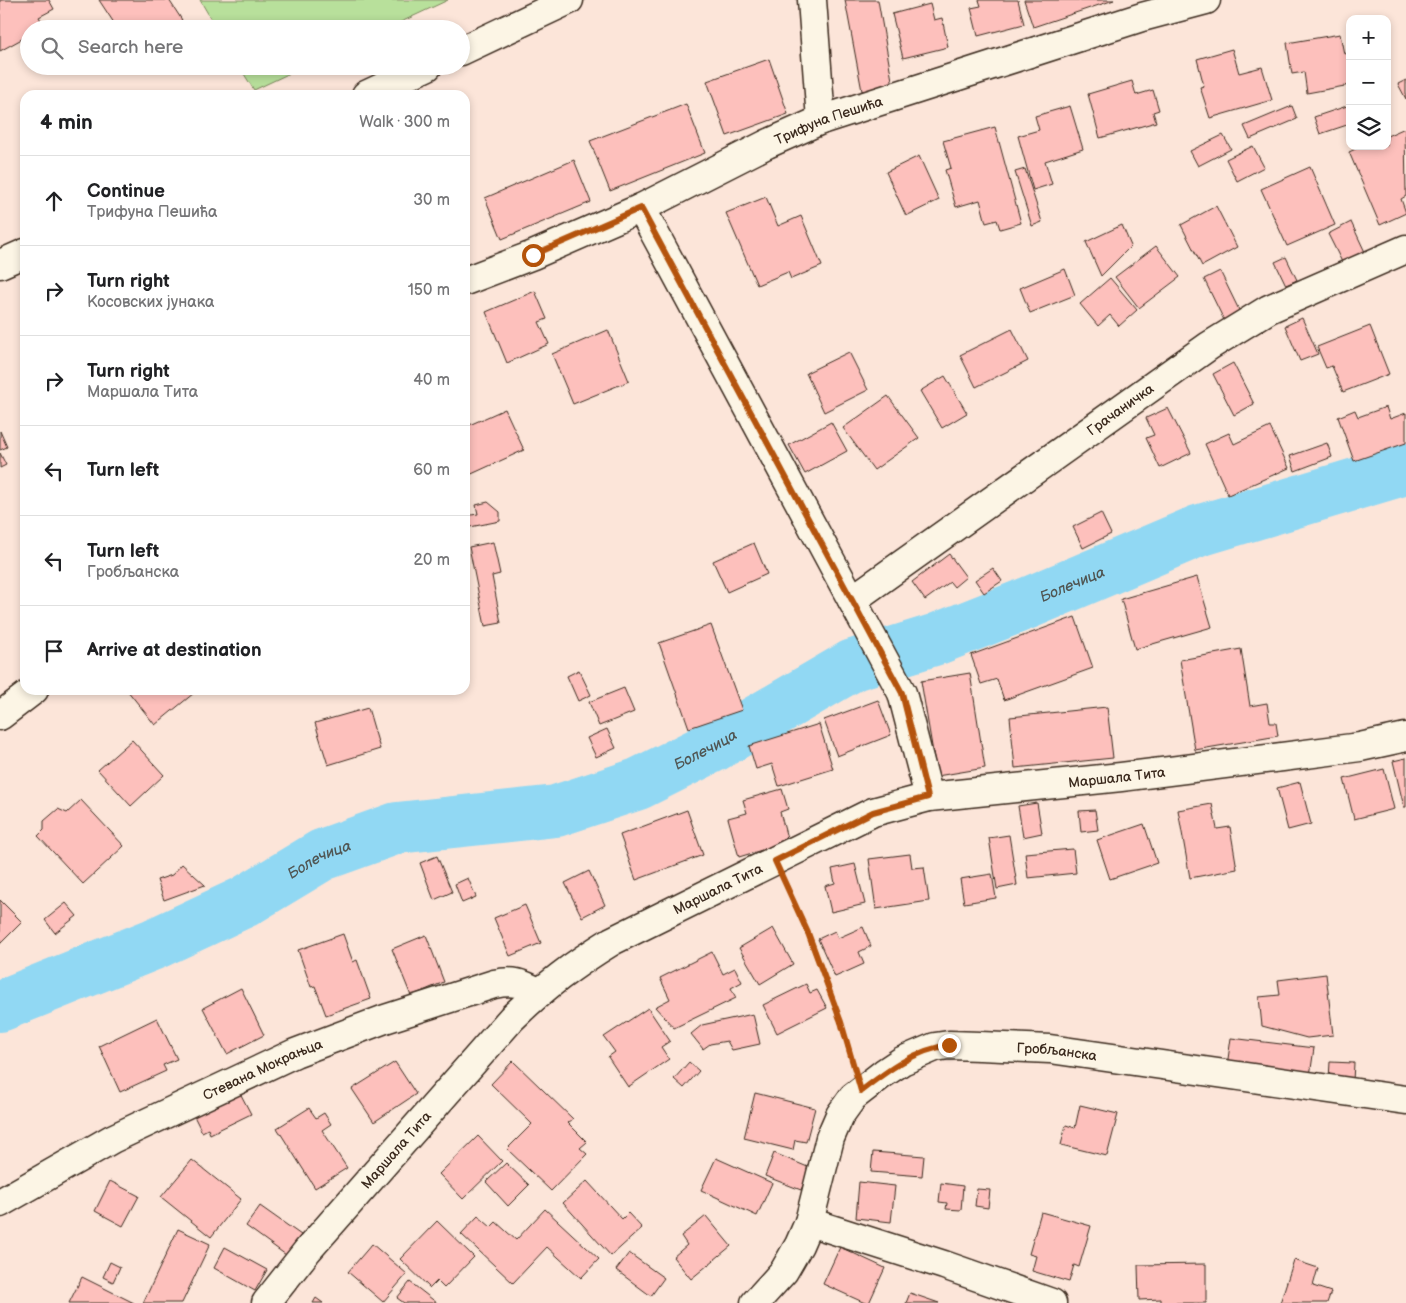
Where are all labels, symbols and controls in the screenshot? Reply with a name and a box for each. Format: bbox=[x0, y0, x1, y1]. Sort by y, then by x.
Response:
map controls bbox=[1346, 15, 1391, 150]
button: + bbox=[1346, 15, 1391, 60]
search box bbox=[20, 20, 470, 75]
icon: search bbox=[38, 34, 66, 62]
text: Search here bbox=[78, 36, 183, 59]
button: − bbox=[1346, 60, 1391, 105]
street label: Трифуна Пешића bbox=[772, 93, 885, 149]
button: layers bbox=[1346, 105, 1391, 150]
text: 4 min bbox=[40, 110, 93, 135]
text: Walk · 300 m bbox=[359, 113, 450, 132]
text: Continue bbox=[87, 180, 165, 203]
icon: ahead bbox=[40, 187, 68, 215]
text: 30 m bbox=[413, 191, 450, 210]
text: Трифуна Пешића bbox=[87, 203, 217, 222]
route start bbox=[522, 244, 545, 267]
text: Turn right bbox=[87, 270, 170, 293]
icon: right bbox=[40, 277, 68, 305]
text: 150 m bbox=[408, 281, 450, 300]
text: Косовских јунака bbox=[87, 293, 214, 312]
text: Turn right bbox=[87, 360, 170, 383]
icon: right bbox=[40, 367, 68, 395]
text: 40 m bbox=[413, 371, 450, 390]
street label: Грачаничка bbox=[1084, 380, 1158, 439]
text: Маршала Тита bbox=[87, 383, 198, 402]
icon: left bbox=[40, 457, 68, 485]
text: Turn left bbox=[87, 459, 159, 482]
text: 60 m bbox=[413, 461, 450, 480]
text: Turn left bbox=[87, 540, 159, 563]
icon: left bbox=[40, 547, 68, 575]
text: 20 m bbox=[414, 551, 450, 570]
water label: Болечица bbox=[1037, 562, 1108, 607]
text: Гробљанска bbox=[87, 563, 179, 582]
icon: arrive bbox=[40, 637, 68, 665]
text: Arrive at destination bbox=[87, 639, 262, 662]
water label: Болечица bbox=[671, 725, 741, 775]
street label: Маршала Тита bbox=[1068, 763, 1167, 791]
water label: Болечица bbox=[284, 836, 354, 884]
street label: Маршала Тита bbox=[671, 860, 766, 918]
route end bbox=[938, 1034, 961, 1057]
street label: Стевана Мокрањца bbox=[200, 1035, 326, 1104]
street label: Гробљанска bbox=[1016, 1040, 1099, 1065]
street label: Маршала Тита bbox=[358, 1107, 435, 1192]

